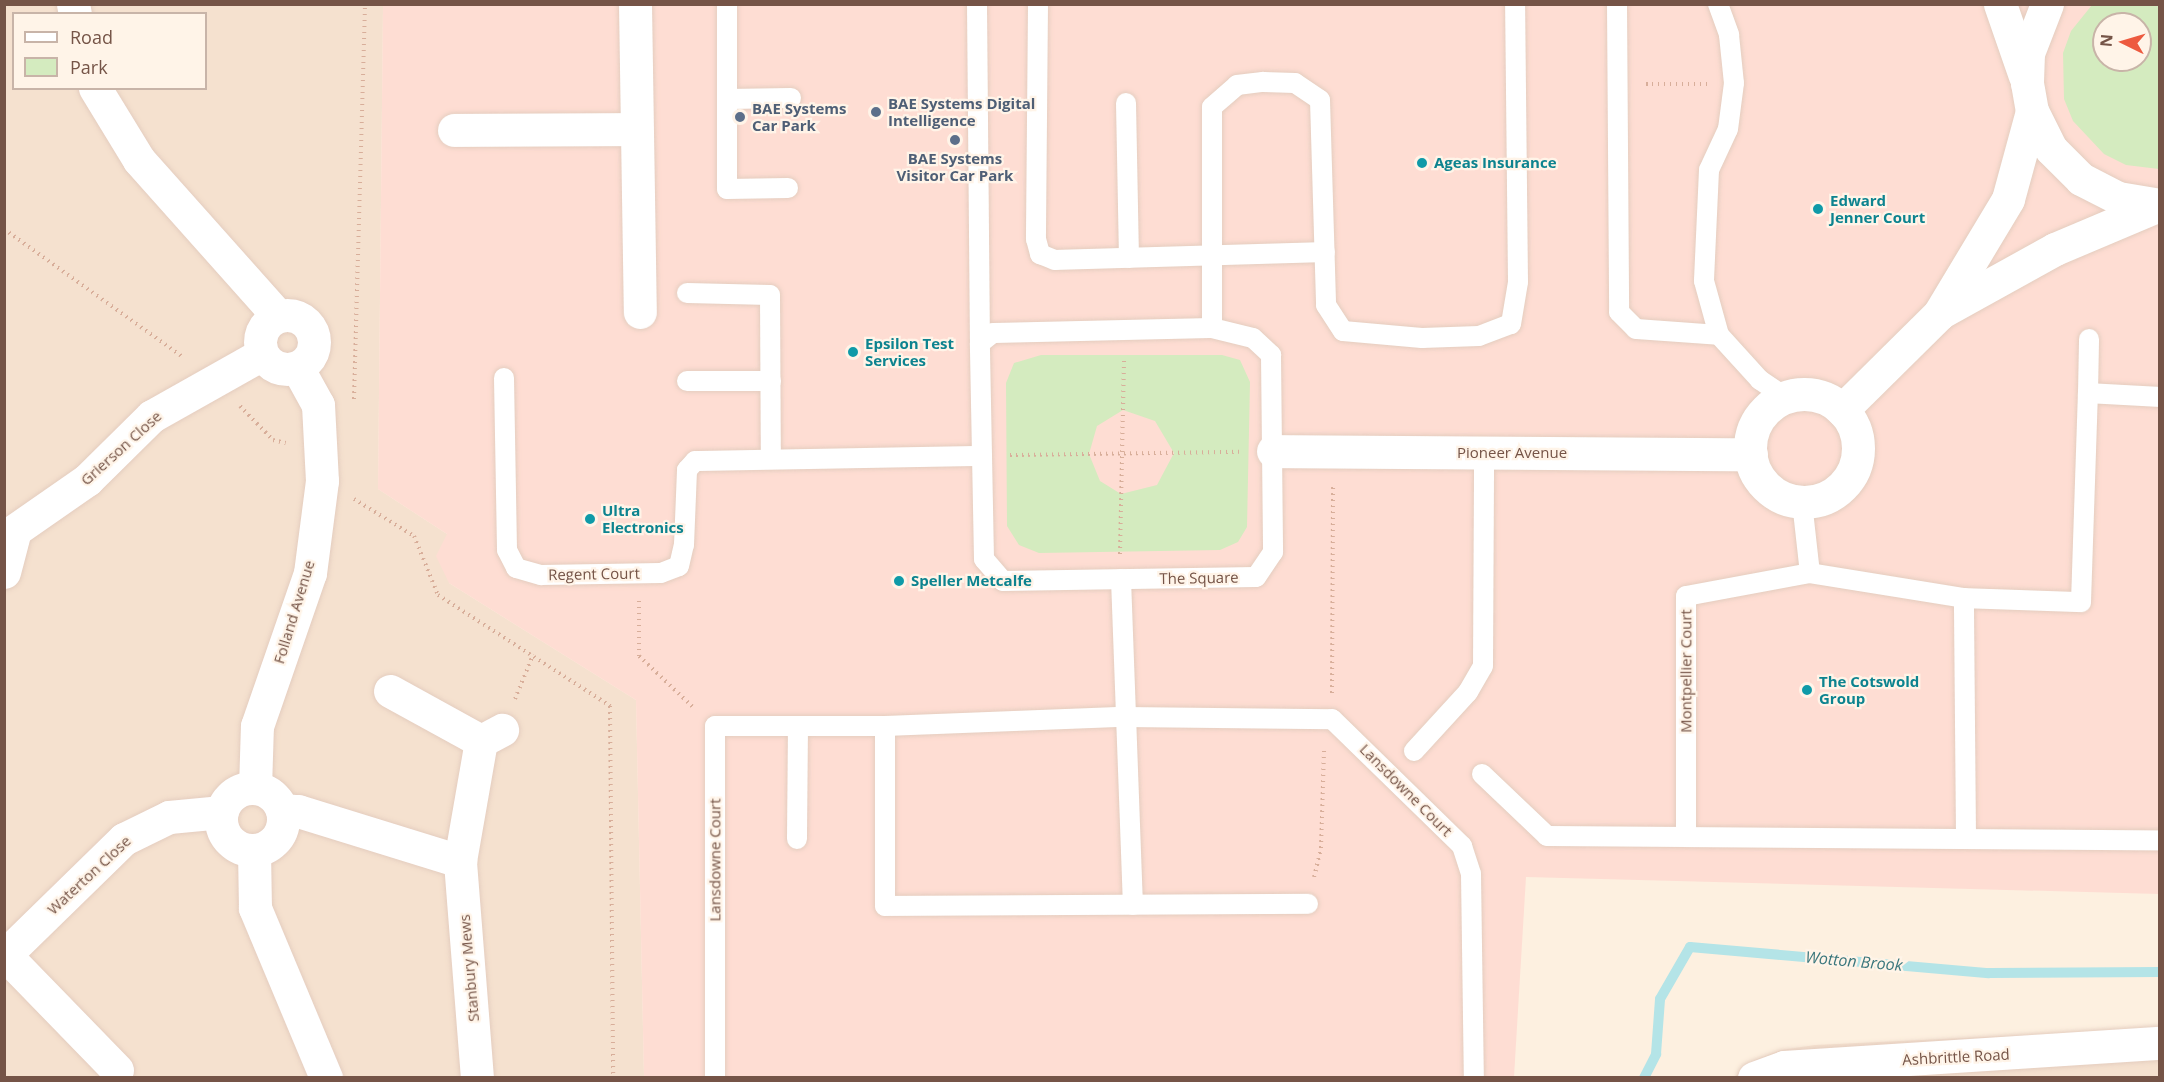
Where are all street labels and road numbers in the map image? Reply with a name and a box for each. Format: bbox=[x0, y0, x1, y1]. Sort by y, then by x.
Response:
street label: Grierson Close bbox=[77, 407, 165, 489]
street label: Pioneer Avenue bbox=[1457, 444, 1567, 462]
street label: Folland Avenue bbox=[270, 558, 318, 666]
street label: Regent Court bbox=[548, 564, 640, 584]
street label: The Square bbox=[1159, 568, 1239, 588]
street label: Montpellier Court bbox=[1677, 609, 1695, 733]
street label: Lansdowne Court bbox=[1356, 740, 1456, 840]
street label: Lansdowne Court bbox=[706, 798, 724, 922]
street label: Waterton Close bbox=[44, 832, 134, 918]
street label: Stanbury Mews bbox=[455, 914, 483, 1022]
street label: Ashbrittle Road bbox=[1902, 1045, 2010, 1069]

